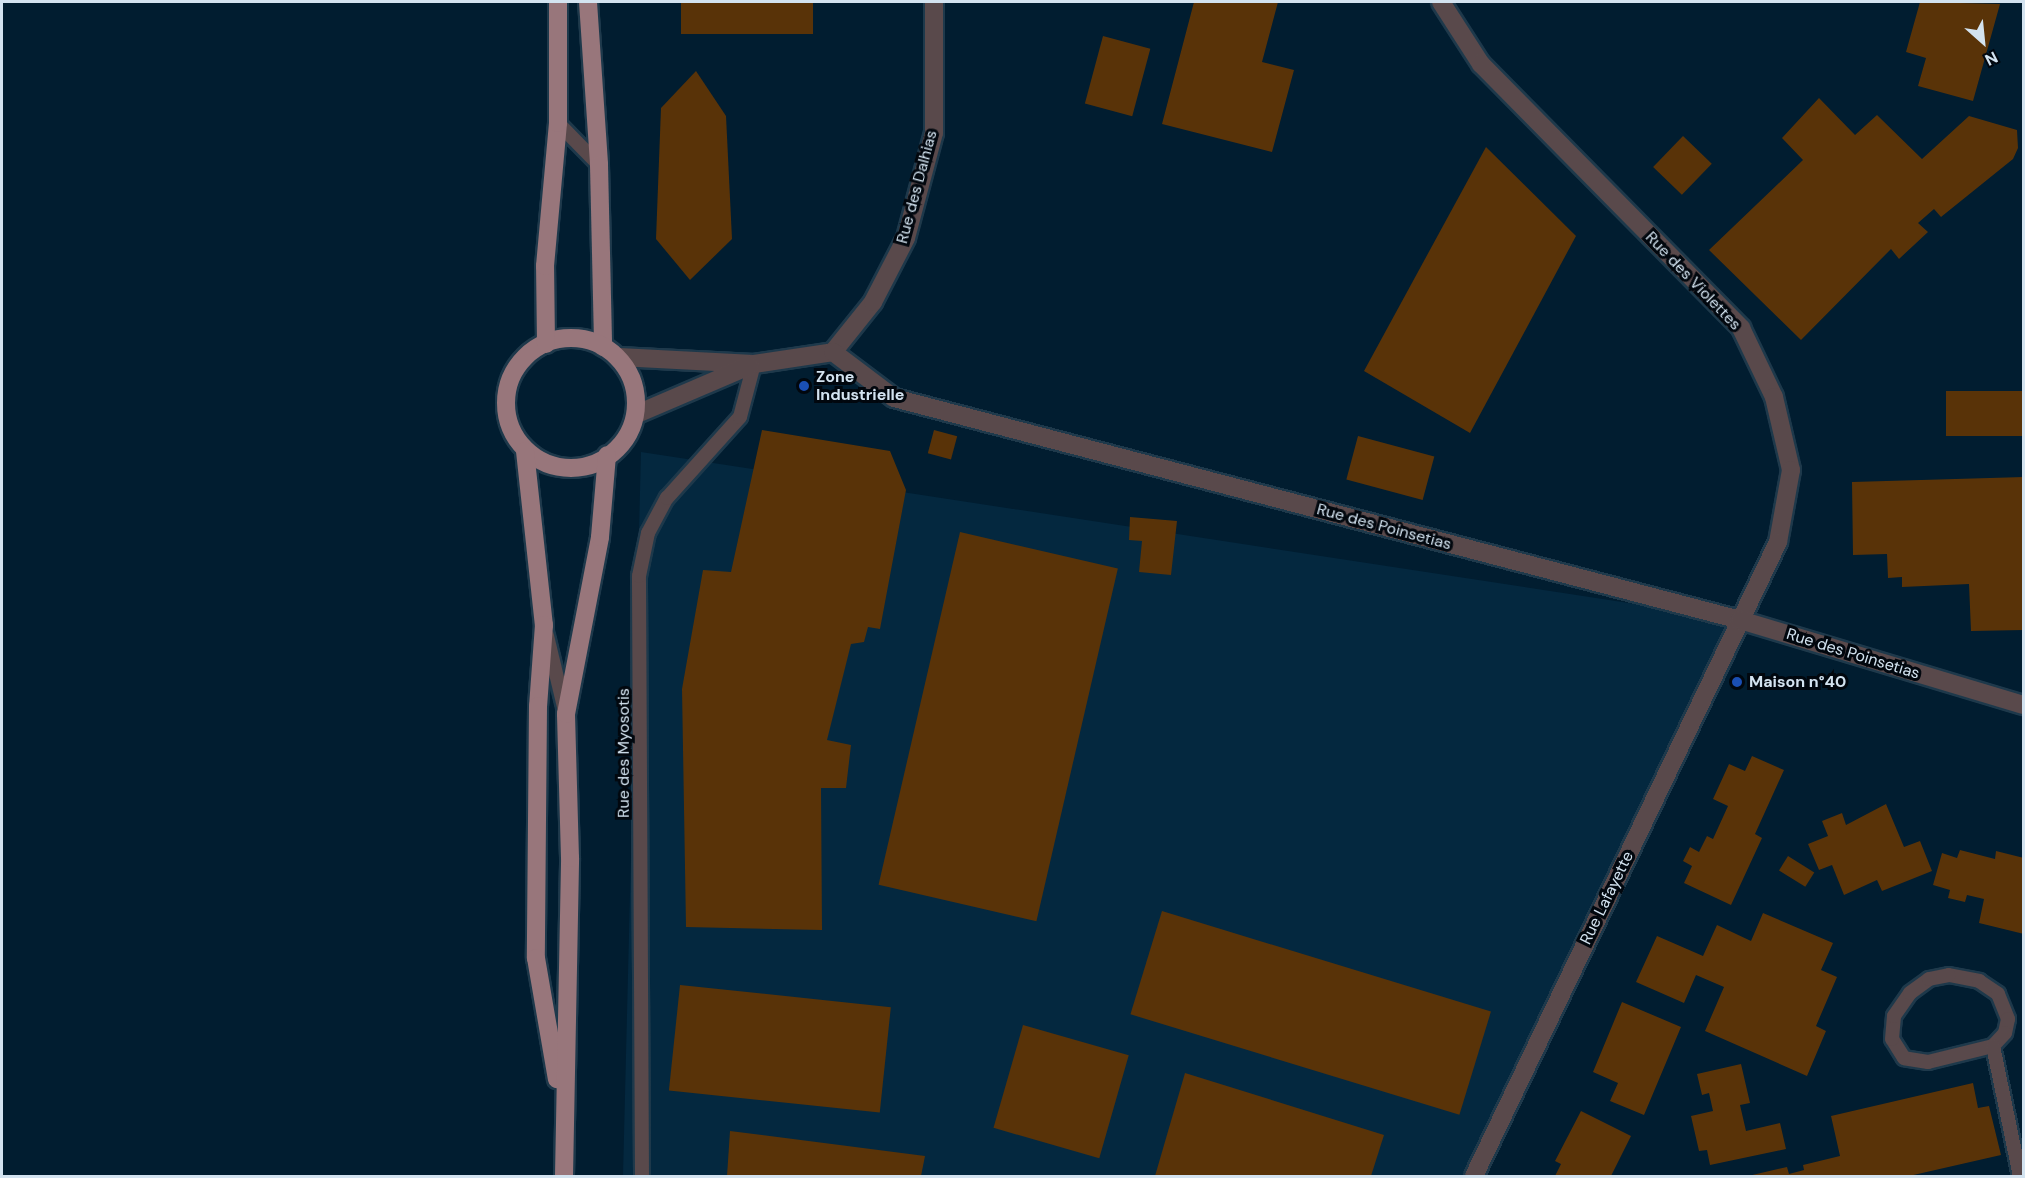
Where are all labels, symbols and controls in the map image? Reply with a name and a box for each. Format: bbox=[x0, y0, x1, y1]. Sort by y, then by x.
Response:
north arrow bbox=[1953, 12, 2013, 72]
text: N bbox=[1981, 46, 2001, 70]
street label: Rue des Dalhias bbox=[893, 128, 941, 246]
street label: Rue des Violettes bbox=[1641, 228, 1745, 334]
place label: Zone Industrielle bbox=[816, 367, 904, 405]
marker: Zone Industrielle bbox=[797, 379, 811, 393]
street label: Rue des Poinsetias bbox=[1315, 500, 1453, 554]
street label: Rue des Poinsetias bbox=[1784, 625, 1922, 683]
place label: Maison n°40 bbox=[1749, 672, 1846, 692]
marker: Maison n°40 bbox=[1730, 675, 1744, 689]
street label: Rue des Myosotis bbox=[614, 688, 634, 818]
street label: Rue Lafayette bbox=[1576, 848, 1638, 948]

